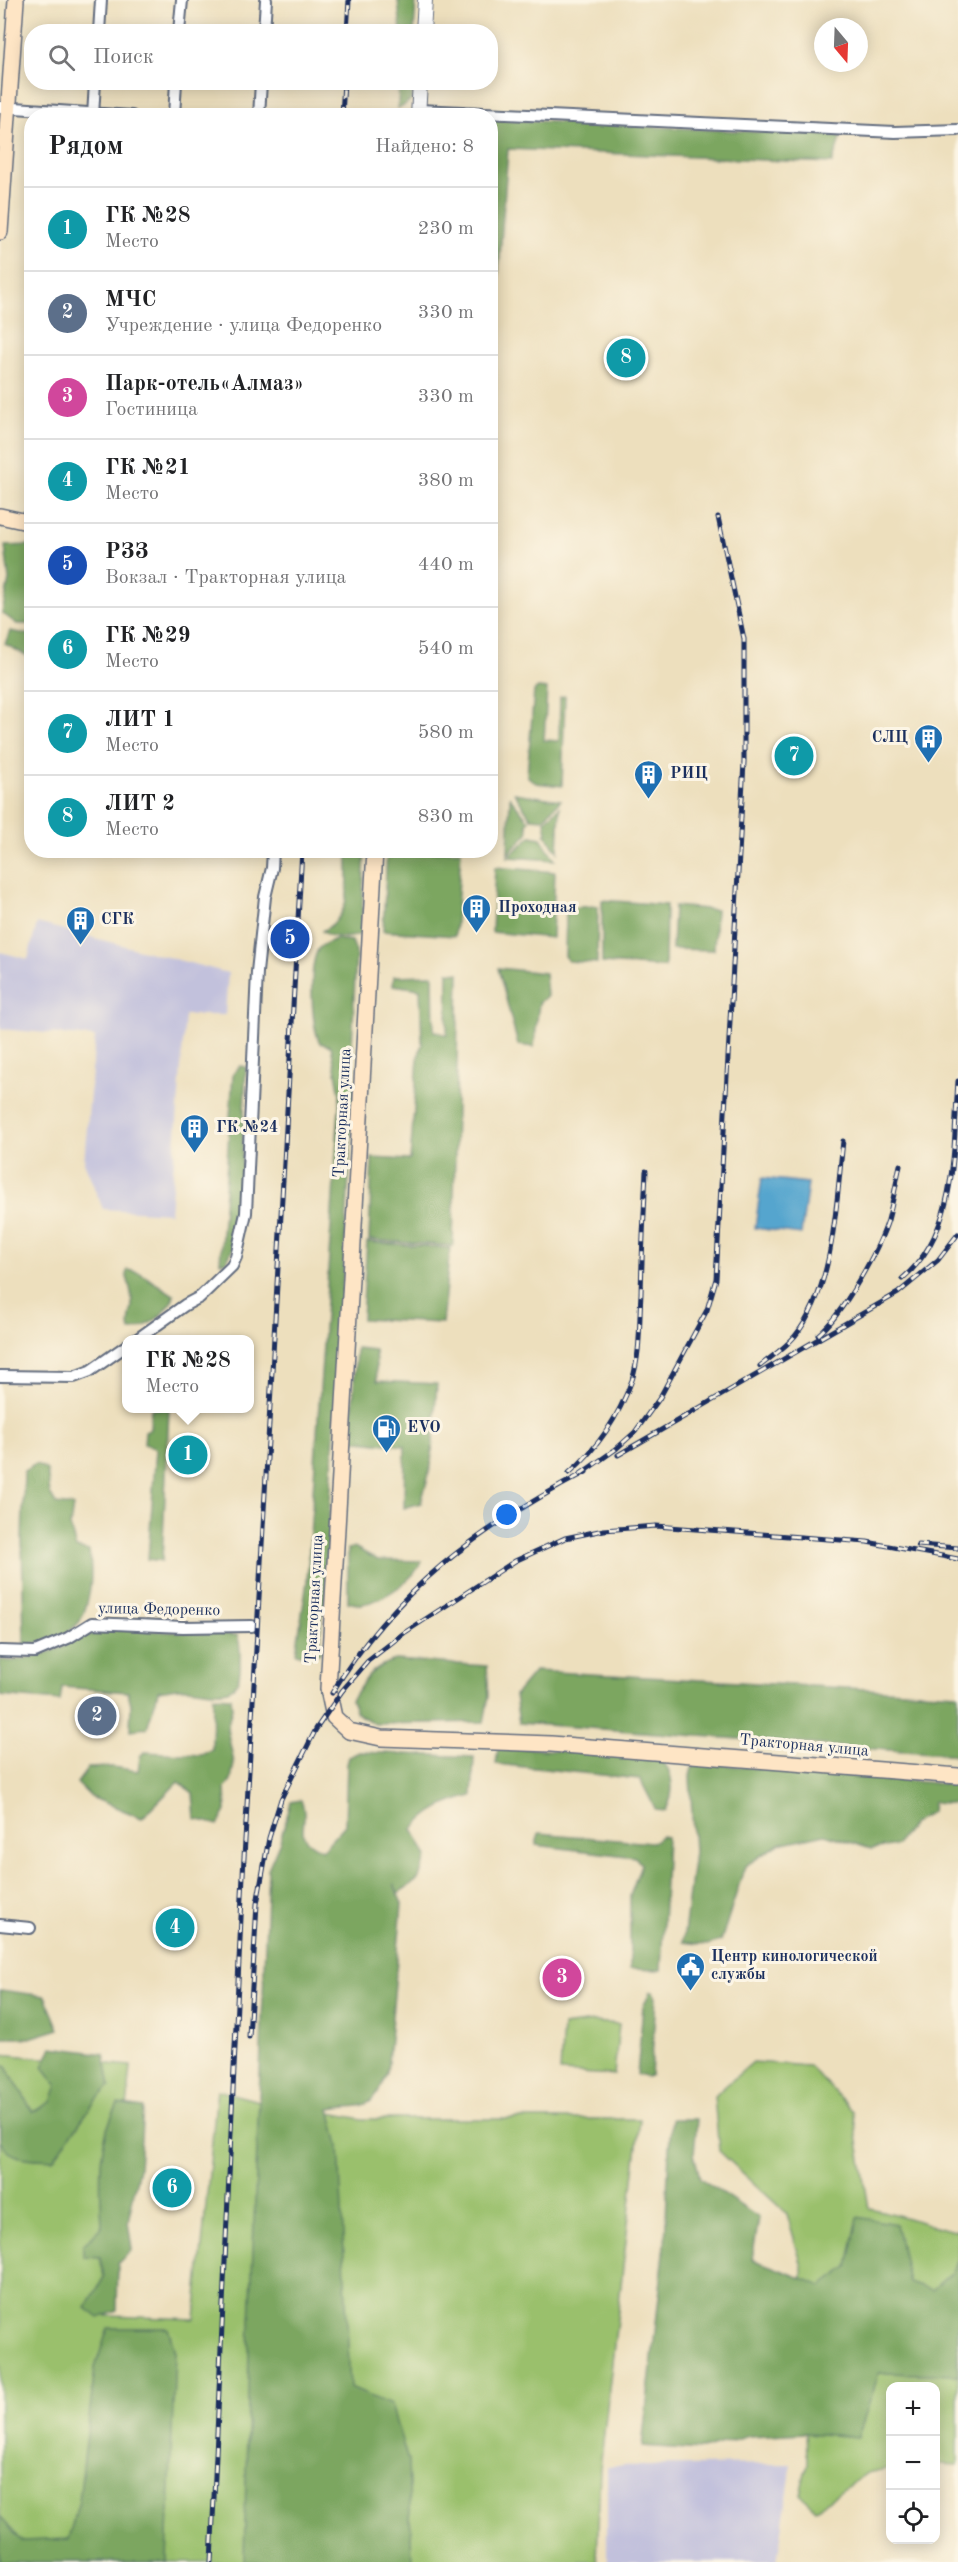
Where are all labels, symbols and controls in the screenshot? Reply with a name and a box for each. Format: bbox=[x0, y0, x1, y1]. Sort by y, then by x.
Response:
north arrow bbox=[814, 18, 868, 72]
search box bbox=[24, 24, 498, 90]
icon: search bbox=[45, 41, 78, 74]
text: Поиск bbox=[93, 46, 154, 68]
text: Рядом bbox=[48, 134, 123, 160]
text: Найдено: 8 bbox=[375, 137, 474, 157]
text: ГК №28 bbox=[105, 205, 191, 227]
text: 1 bbox=[62, 219, 73, 239]
text: 230 m bbox=[418, 219, 474, 239]
text: Место bbox=[105, 232, 159, 252]
text: МЧС bbox=[105, 289, 156, 311]
text: 2 bbox=[62, 303, 73, 323]
text: 330 m bbox=[418, 303, 474, 323]
text: Учреждение · улица Федоренко bbox=[105, 316, 382, 336]
pin: 8 bbox=[606, 336, 646, 380]
text: Парк-отель«Алмаз» bbox=[105, 373, 304, 395]
text: 3 bbox=[62, 387, 73, 407]
text: 330 m bbox=[418, 387, 474, 407]
text: Гостиница bbox=[105, 400, 198, 420]
text: ГК №21 bbox=[105, 457, 191, 479]
text: 4 bbox=[62, 471, 73, 491]
text: 380 m bbox=[418, 471, 474, 491]
text: Место bbox=[105, 484, 159, 504]
text: РЗЗ bbox=[105, 541, 148, 563]
text: 5 bbox=[62, 555, 73, 575]
text: 440 m bbox=[418, 555, 474, 575]
text: Вокзал · Тракторная улица bbox=[105, 568, 346, 588]
text: ГК №29 bbox=[105, 625, 191, 647]
text: 6 bbox=[62, 639, 73, 659]
text: 540 m bbox=[418, 639, 474, 659]
text: Место bbox=[105, 652, 159, 672]
text: ЛИТ 1 bbox=[105, 709, 175, 731]
building icon: СЛЦ bbox=[913, 722, 945, 764]
text: 7 bbox=[62, 723, 73, 743]
text: 580 m bbox=[418, 723, 474, 743]
place label: СЛЦ bbox=[872, 730, 908, 746]
pin: 7 bbox=[774, 734, 814, 778]
text: Место bbox=[105, 736, 159, 756]
building icon: РИЦ bbox=[633, 758, 665, 800]
place label: РИЦ bbox=[670, 766, 708, 782]
text: ЛИТ 2 bbox=[105, 793, 175, 815]
text: 8 bbox=[62, 807, 73, 827]
text: 830 m bbox=[418, 807, 474, 827]
text: Место bbox=[105, 820, 159, 840]
building icon: Проходная bbox=[461, 892, 493, 934]
place label: Проходная bbox=[498, 900, 576, 916]
building icon: СГК bbox=[64, 904, 96, 946]
place label: СГК bbox=[101, 912, 134, 928]
pin: 5 bbox=[270, 916, 310, 962]
street label: Тракторная улица bbox=[332, 1048, 354, 1178]
building icon: ГК №24 bbox=[179, 1112, 211, 1154]
place label: ГК №24 bbox=[216, 1120, 278, 1136]
popup bbox=[122, 1335, 254, 1413]
text: ГК №28 bbox=[145, 1350, 231, 1372]
text: Место bbox=[145, 1377, 199, 1397]
fuel station icon: EVO bbox=[370, 1412, 402, 1454]
place label: EVO bbox=[407, 1420, 441, 1436]
pin: 1 bbox=[168, 1432, 207, 1478]
your location bbox=[492, 1500, 521, 1529]
street label: Тракторная улица bbox=[304, 1534, 326, 1664]
street label: улица Федоренко bbox=[98, 1601, 220, 1619]
pin: 2 bbox=[78, 1694, 116, 1738]
street label: Тракторная улица bbox=[739, 1732, 869, 1760]
pin: 4 bbox=[156, 1906, 195, 1950]
place label: Центр кинологической службы bbox=[711, 1949, 878, 1983]
public building icon: Центр кинологической службы bbox=[674, 1950, 706, 1992]
pin: 3 bbox=[542, 1956, 582, 2000]
pin: 6 bbox=[152, 2166, 192, 2210]
map controls bbox=[886, 2382, 940, 2544]
button: + bbox=[886, 2382, 940, 2436]
button: − bbox=[886, 2436, 940, 2490]
button: locate bbox=[886, 2490, 940, 2544]

